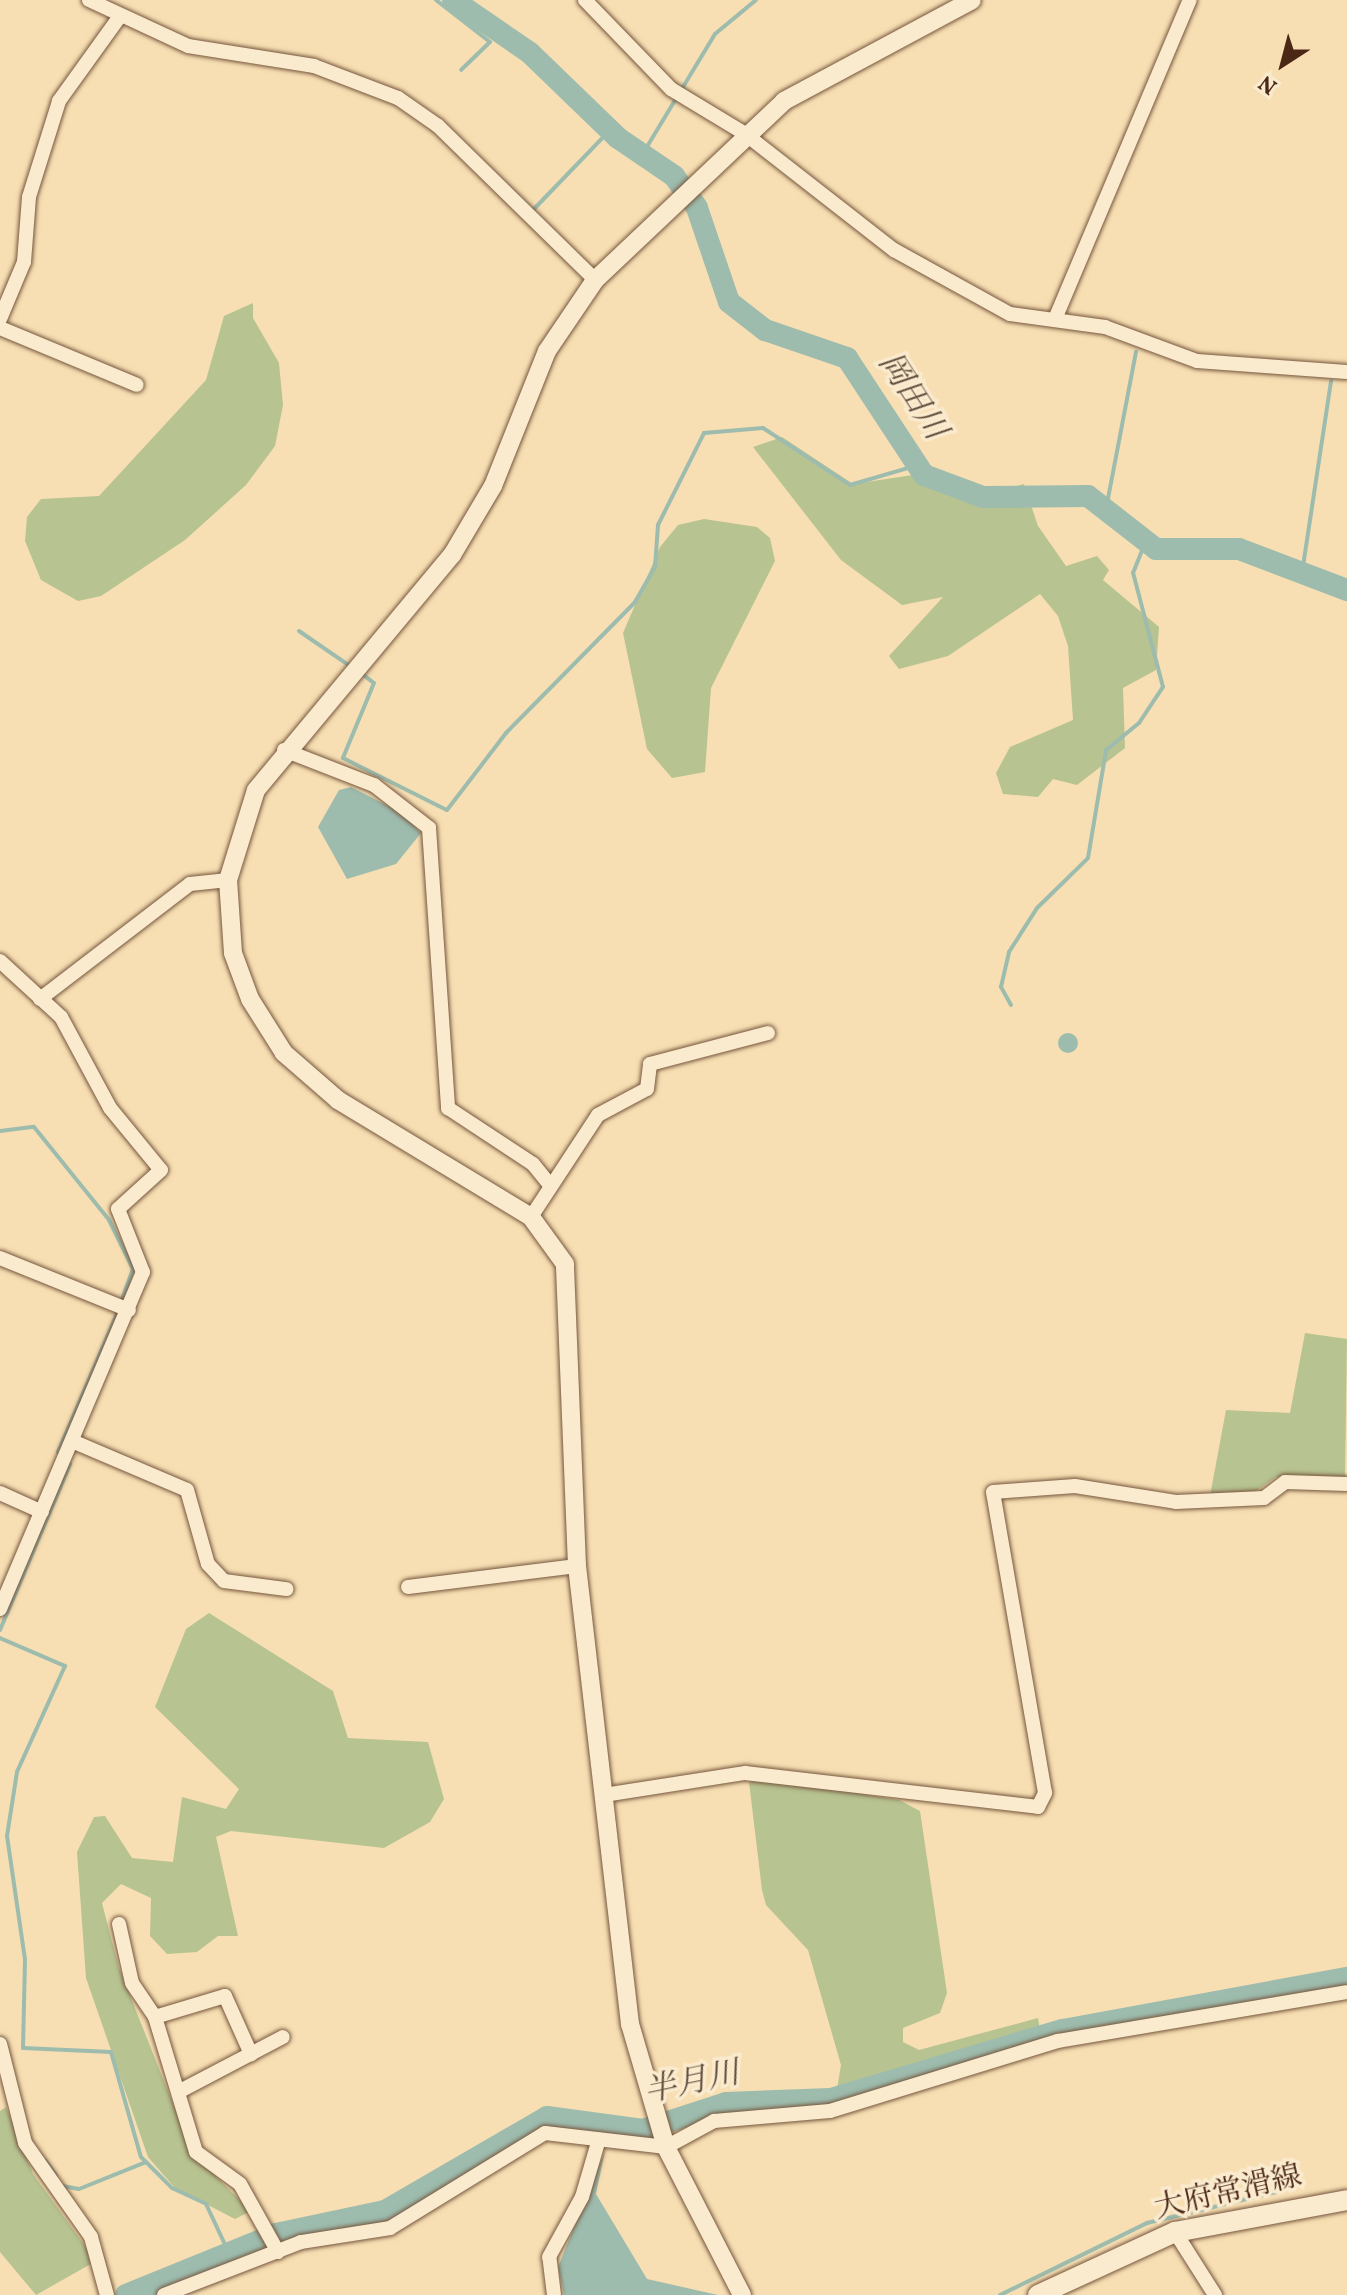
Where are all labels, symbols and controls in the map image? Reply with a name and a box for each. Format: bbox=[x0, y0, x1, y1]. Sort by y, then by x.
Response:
north arrow bbox=[1243, 24, 1323, 104]
text: N bbox=[1253, 67, 1284, 101]
water label: 岡田川 bbox=[869, 346, 953, 448]
water label: 半月川 bbox=[641, 2055, 743, 2113]
street label: 大府常滑線 bbox=[1151, 2159, 1305, 2227]

